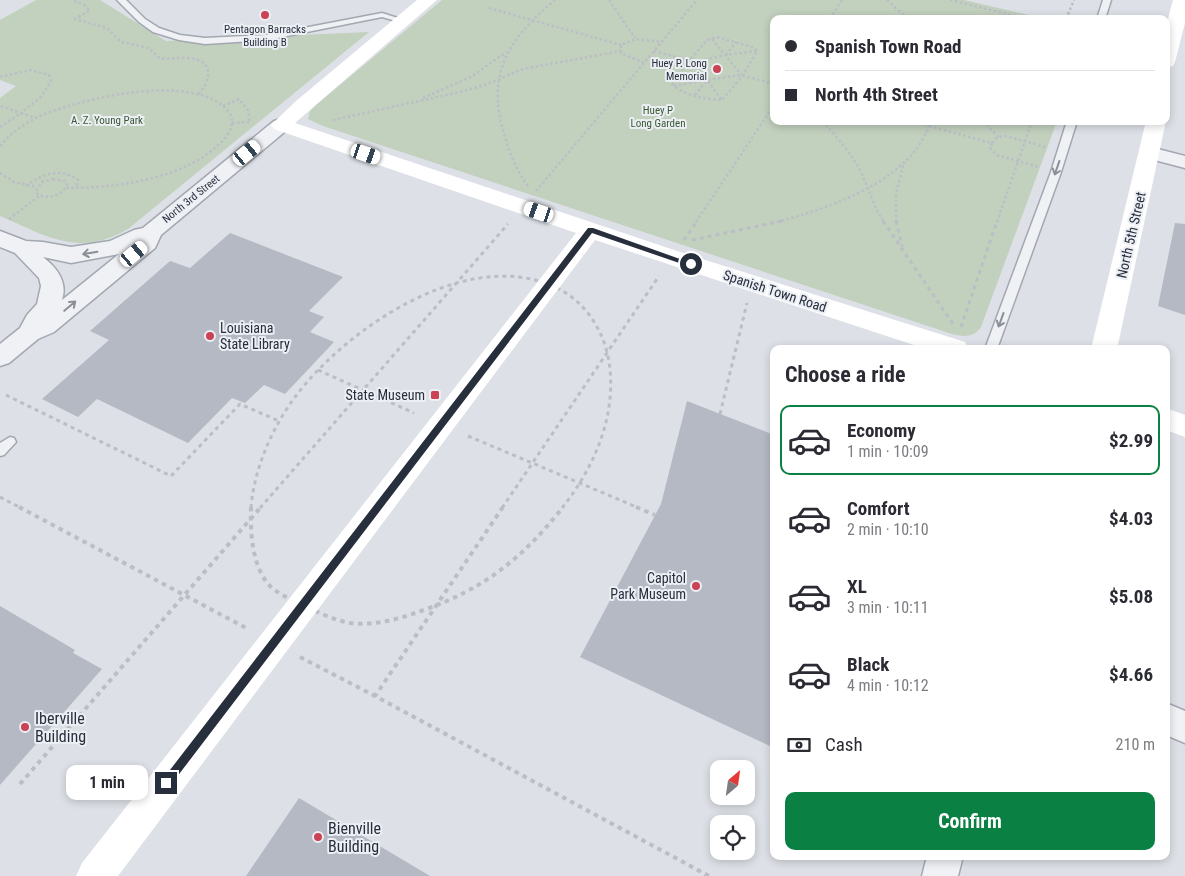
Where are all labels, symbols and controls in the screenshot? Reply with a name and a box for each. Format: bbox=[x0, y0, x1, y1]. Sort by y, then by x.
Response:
marker: Pentagon Barracks Building B bbox=[259, 9, 271, 21]
place label: Pentagon Barracks Building B bbox=[224, 23, 306, 49]
text: Spanish Town Road bbox=[815, 35, 962, 58]
place label: Huey P. Long Memorial bbox=[651, 57, 707, 83]
marker: Huey P. Long Memorial bbox=[711, 63, 723, 75]
text: North 4th Street bbox=[815, 83, 938, 106]
park label: Huey P Long Garden bbox=[631, 104, 686, 130]
park label: A. Z. Young Park bbox=[71, 114, 143, 127]
car bbox=[230, 138, 263, 168]
car bbox=[349, 142, 382, 166]
one-way arrow bbox=[1052, 159, 1061, 175]
street label: North 3rd Street bbox=[160, 172, 222, 226]
street label: North 5th Street bbox=[1113, 190, 1149, 280]
car bbox=[522, 200, 555, 224]
car bbox=[117, 239, 150, 269]
one-way arrow bbox=[83, 248, 99, 258]
route start bbox=[680, 253, 702, 275]
street label: Spanish Town Road bbox=[721, 267, 829, 315]
one-way arrow bbox=[63, 301, 76, 312]
one-way arrow bbox=[996, 312, 1005, 327]
place label: Louisiana State Library bbox=[220, 320, 290, 352]
marker: Louisiana State Library bbox=[204, 330, 216, 342]
text: Choose a ride bbox=[785, 362, 906, 387]
place label: State Museum bbox=[345, 387, 425, 403]
marker: State Museum bbox=[429, 389, 441, 401]
icon: car bbox=[787, 418, 832, 463]
text: Economy bbox=[847, 419, 916, 442]
text: $2.99 bbox=[1109, 429, 1153, 452]
text: 1 min · 10:09 bbox=[847, 442, 929, 461]
icon: car bbox=[787, 496, 832, 541]
text: Comfort bbox=[847, 497, 910, 520]
text: $4.03 bbox=[1109, 507, 1153, 530]
text: 2 min · 10:10 bbox=[847, 520, 929, 539]
place label: Capitol Park Museum bbox=[610, 570, 686, 602]
icon: car bbox=[787, 574, 832, 619]
text: XL bbox=[847, 575, 867, 598]
marker: Capitol Park Museum bbox=[690, 580, 702, 592]
text: $5.08 bbox=[1109, 585, 1153, 608]
text: 3 min · 10:11 bbox=[847, 598, 929, 617]
icon: car bbox=[787, 652, 832, 697]
text: Black bbox=[847, 653, 889, 676]
text: $4.66 bbox=[1109, 663, 1153, 686]
text: 4 min · 10:12 bbox=[847, 676, 929, 695]
place label: Iberville Building bbox=[35, 709, 86, 746]
marker: Iberville Building bbox=[19, 721, 31, 733]
icon: cash bbox=[785, 731, 813, 759]
text: Cash bbox=[825, 733, 863, 756]
text: 210 m bbox=[1116, 735, 1155, 754]
north arrow bbox=[710, 760, 755, 805]
map controls bbox=[710, 760, 755, 860]
callout: 1 min bbox=[66, 766, 148, 800]
route end bbox=[155, 772, 177, 794]
text: 1 min bbox=[89, 773, 125, 792]
button: Confirm bbox=[785, 792, 1155, 850]
button: locate bbox=[710, 815, 755, 860]
place label: Bienville Building bbox=[328, 819, 381, 856]
marker: Bienville Building bbox=[312, 831, 324, 843]

